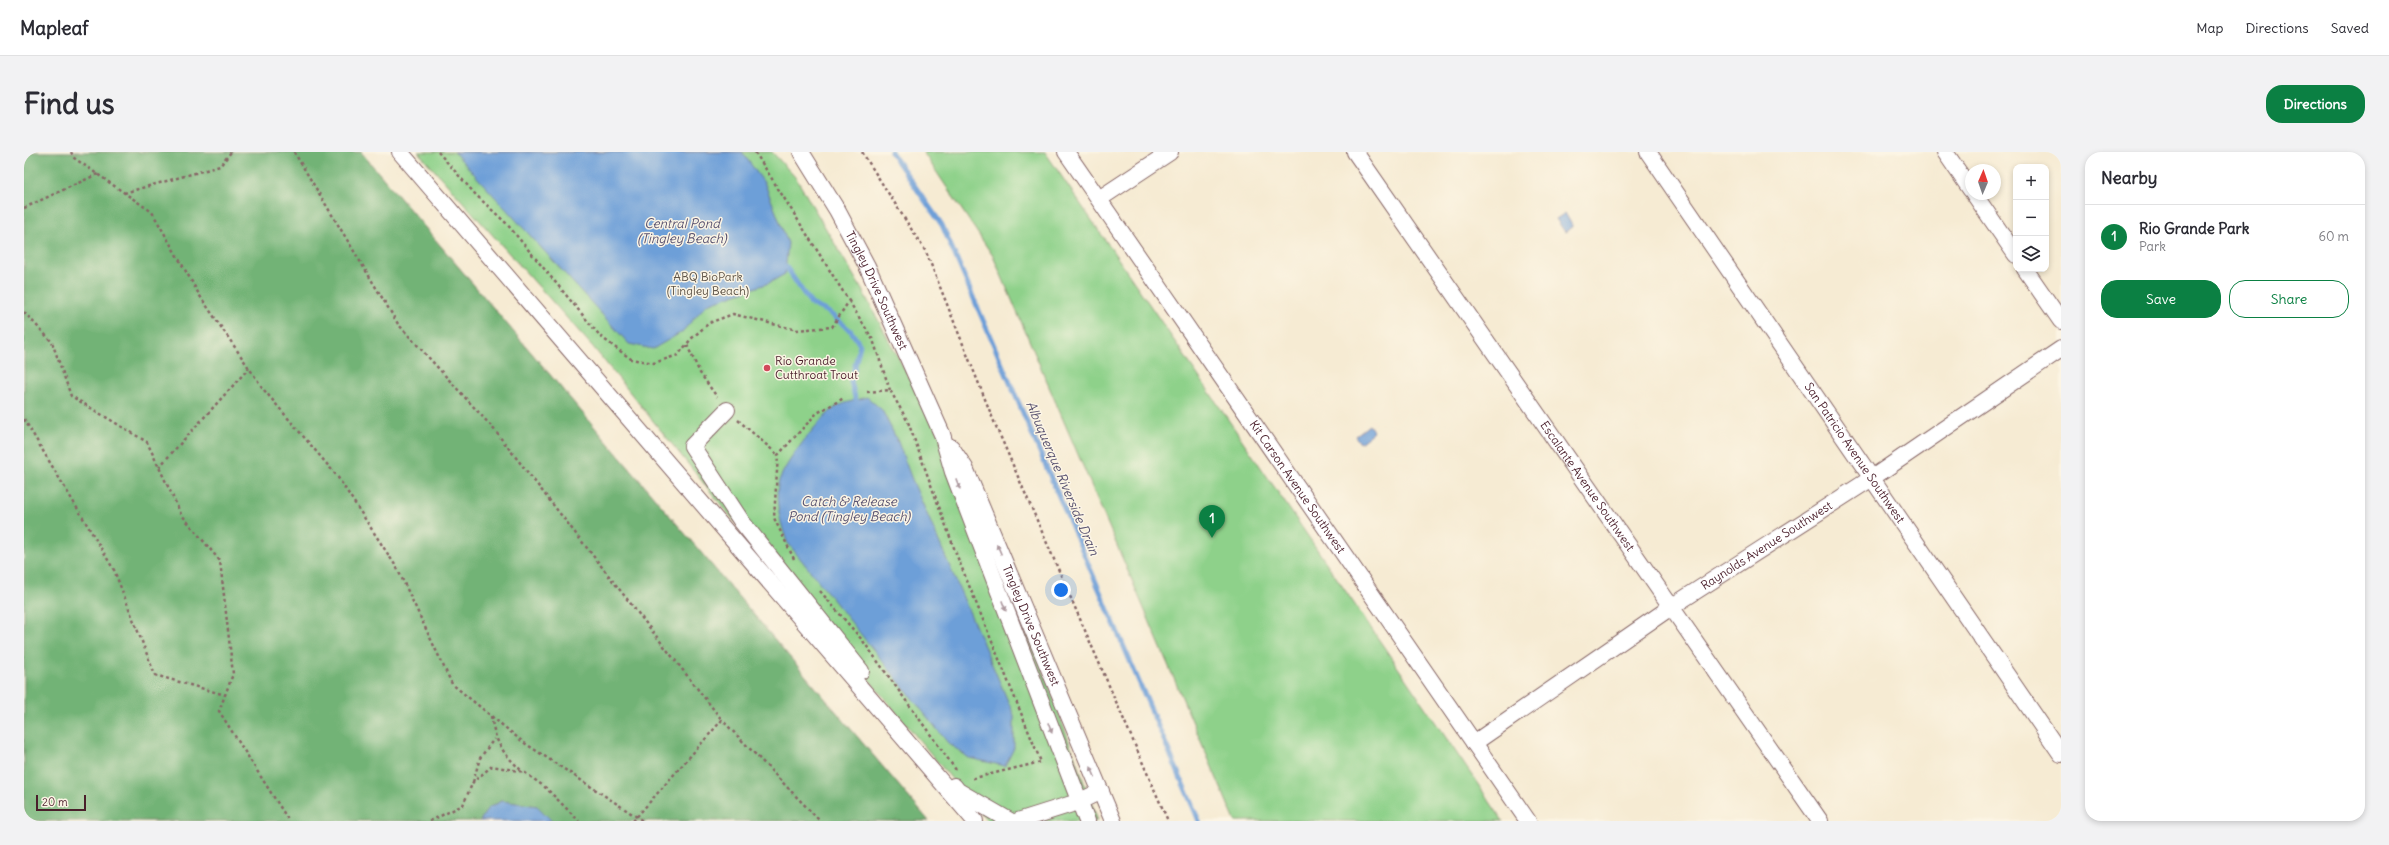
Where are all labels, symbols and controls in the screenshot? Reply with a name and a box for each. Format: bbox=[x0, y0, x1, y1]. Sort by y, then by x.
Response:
text: Mapleaf bbox=[20, 16, 89, 40]
text: Map bbox=[2196, 19, 2223, 37]
text: Directions bbox=[2245, 19, 2309, 37]
text: Saved bbox=[2331, 19, 2369, 37]
button: Directions bbox=[2266, 85, 2365, 123]
text: Find us bbox=[24, 86, 115, 122]
north arrow bbox=[1965, 164, 2001, 200]
map controls bbox=[2013, 164, 2049, 272]
button: + bbox=[2013, 164, 2049, 200]
text: Nearby bbox=[2101, 167, 2157, 189]
button: − bbox=[2013, 200, 2049, 236]
water label: Central Pond (Tingley Beach) bbox=[637, 215, 728, 247]
text: Rio Grande Park bbox=[2139, 219, 2249, 238]
street label: Tingley Drive Southwest bbox=[843, 228, 911, 352]
text: 1 bbox=[2111, 228, 2117, 245]
text: 60 m bbox=[2318, 228, 2349, 245]
button: layers bbox=[2013, 236, 2049, 272]
text: Park bbox=[2139, 238, 2166, 255]
park label: ABQ BioPark (Tingley Beach) bbox=[667, 269, 750, 298]
button: Save bbox=[2101, 280, 2221, 318]
button: Share bbox=[2229, 280, 2349, 318]
place label: Rio Grande Cutthroat Trout bbox=[775, 353, 858, 382]
marker: Rio Grande Cutthroat Trout bbox=[762, 363, 772, 373]
street label: San Patricio Avenue Southwest bbox=[1801, 380, 1908, 526]
water label: Albuquerque Riverside Drain bbox=[1022, 398, 1103, 558]
street label: Kit Carson Avenue Southwest bbox=[1246, 417, 1349, 556]
street label: Escalante Avenue Southwest bbox=[1537, 418, 1638, 554]
one-way arrow bbox=[955, 479, 961, 491]
water label: Catch & Release Pond (Tingley Beach) bbox=[788, 493, 911, 525]
street label: Raynolds Avenue Southwest bbox=[1698, 498, 1835, 593]
pin: 1 bbox=[1199, 505, 1225, 538]
one-way arrow bbox=[996, 544, 1002, 555]
street label: Tingley Drive Southwest bbox=[1000, 563, 1063, 688]
your location bbox=[1051, 580, 1071, 600]
one-way arrow bbox=[1001, 600, 1007, 612]
one-way arrow bbox=[1047, 722, 1053, 734]
one-way arrow bbox=[1089, 766, 1095, 778]
scale bar bbox=[36, 793, 86, 812]
text: 20 m bbox=[42, 795, 68, 809]

